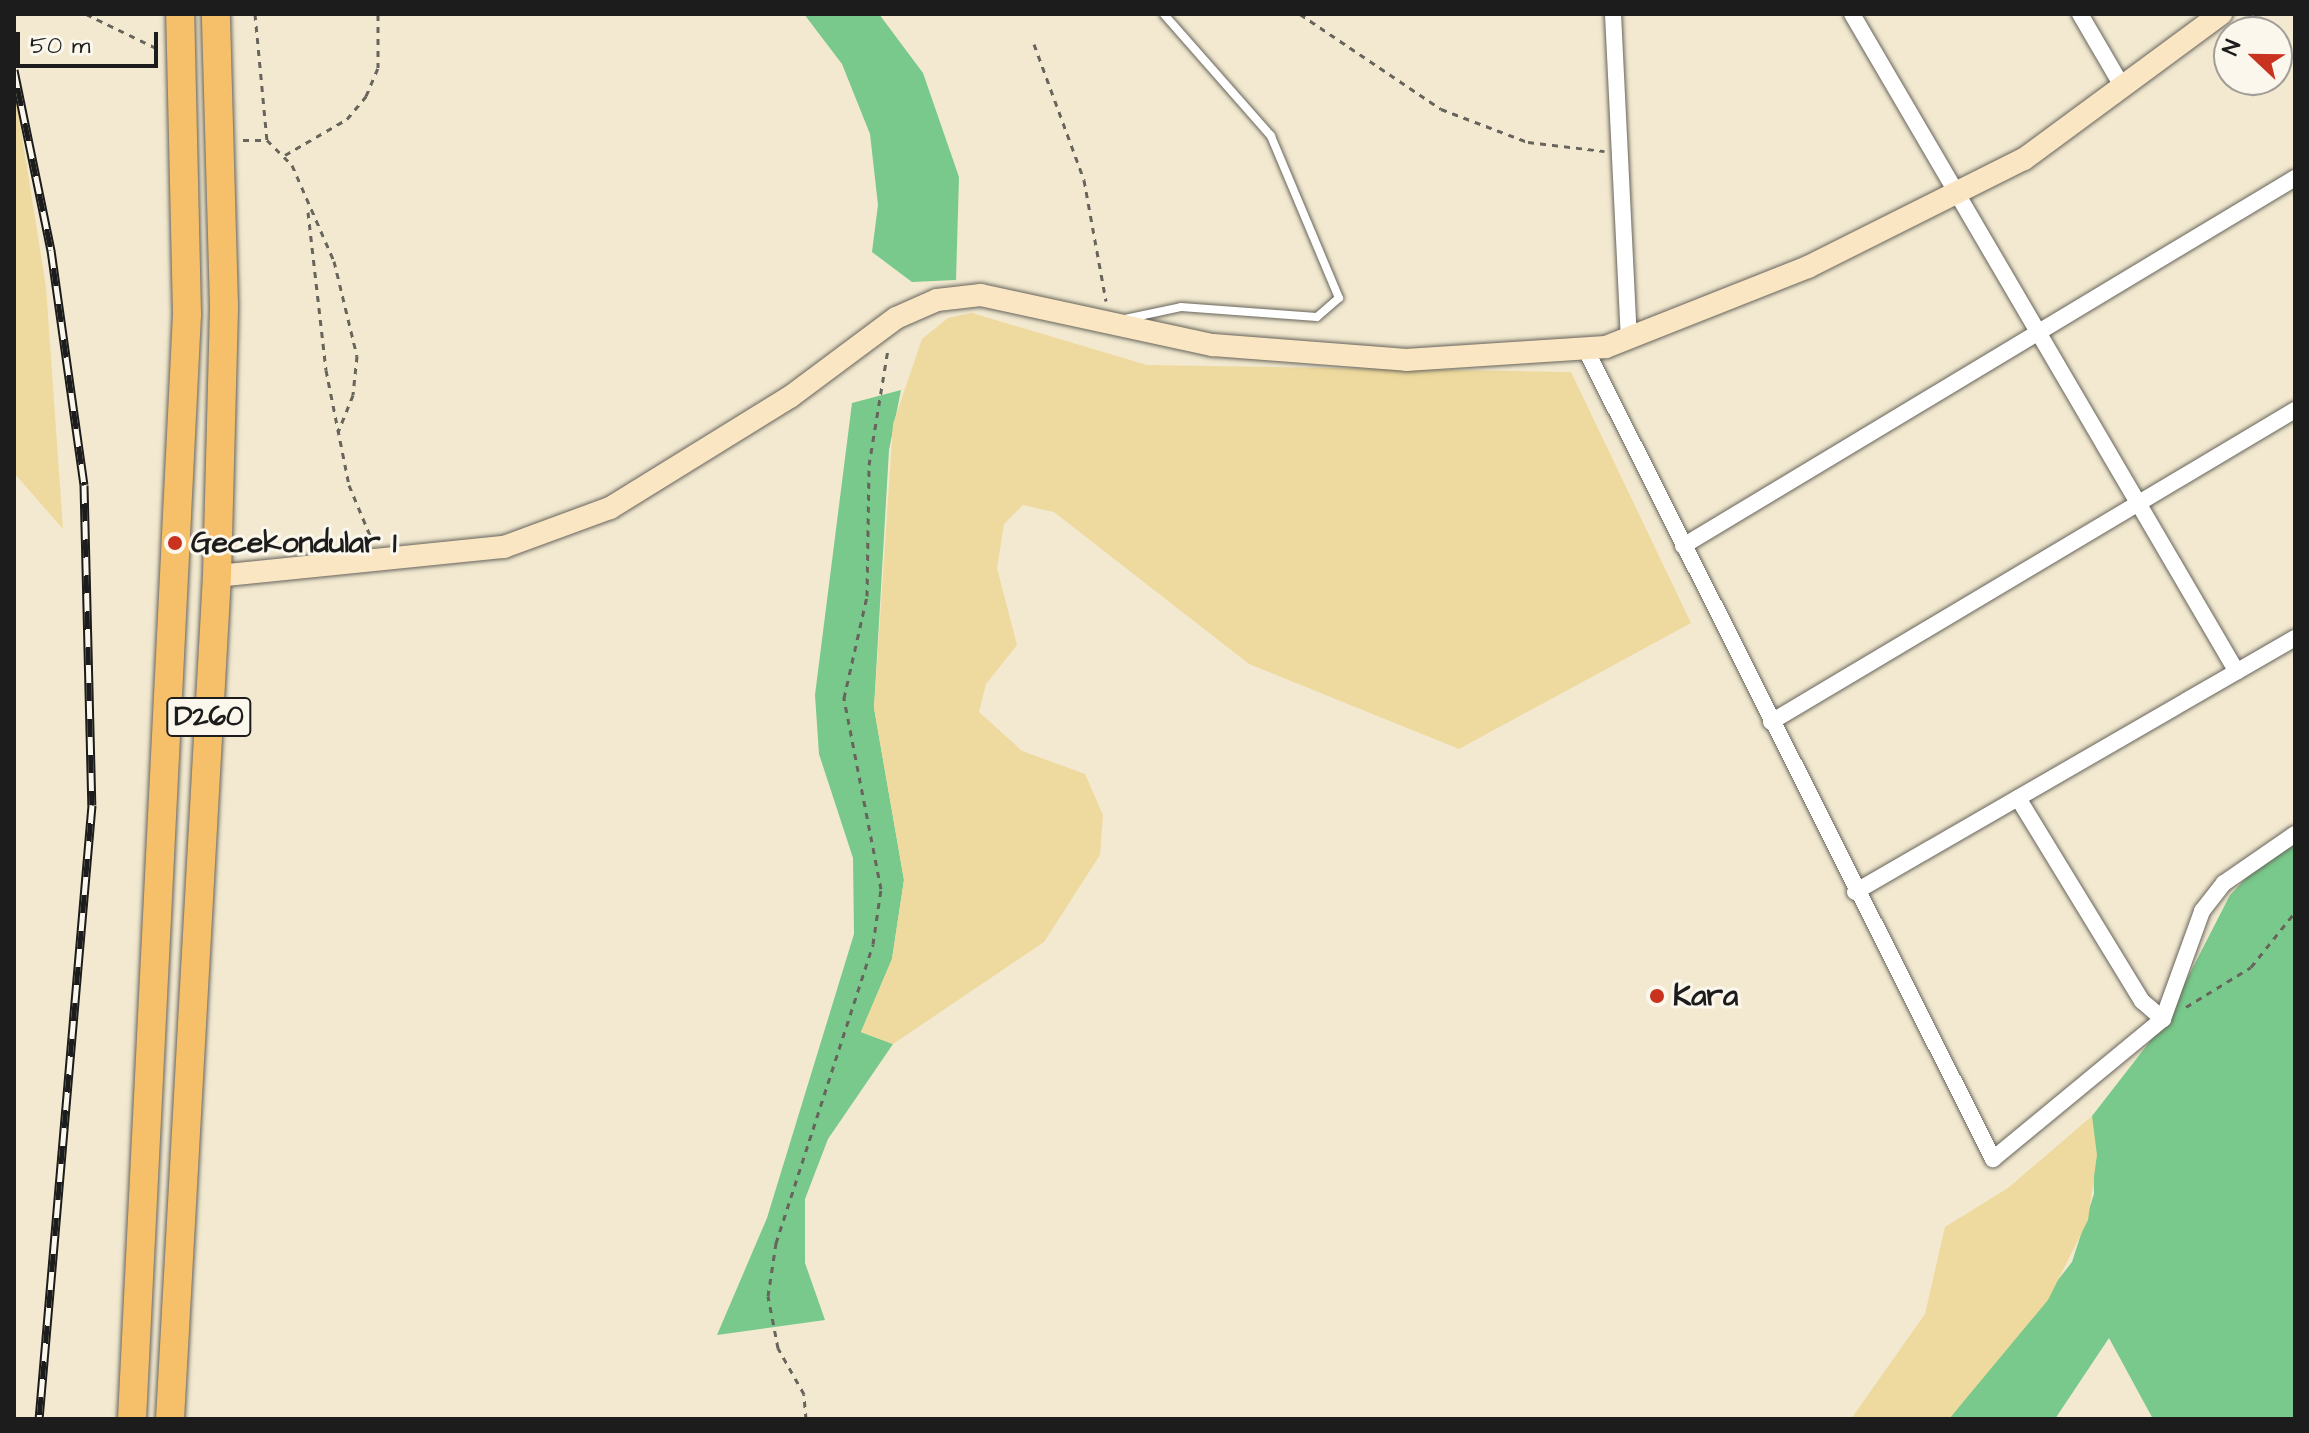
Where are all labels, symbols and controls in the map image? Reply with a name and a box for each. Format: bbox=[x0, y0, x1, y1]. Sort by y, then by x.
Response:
scale bar bbox=[20, 16, 162, 66]
north arrow bbox=[2213, 16, 2293, 96]
text: 50 m bbox=[30, 29, 90, 63]
text: N bbox=[2215, 35, 2249, 60]
place label: Gecekondular 1 bbox=[191, 525, 397, 561]
marker: Gecekondular 1 bbox=[166, 534, 184, 552]
road number: D260 bbox=[165, 693, 253, 741]
place label: Kara bbox=[1673, 978, 1738, 1014]
marker: Kara bbox=[1648, 987, 1666, 1005]

